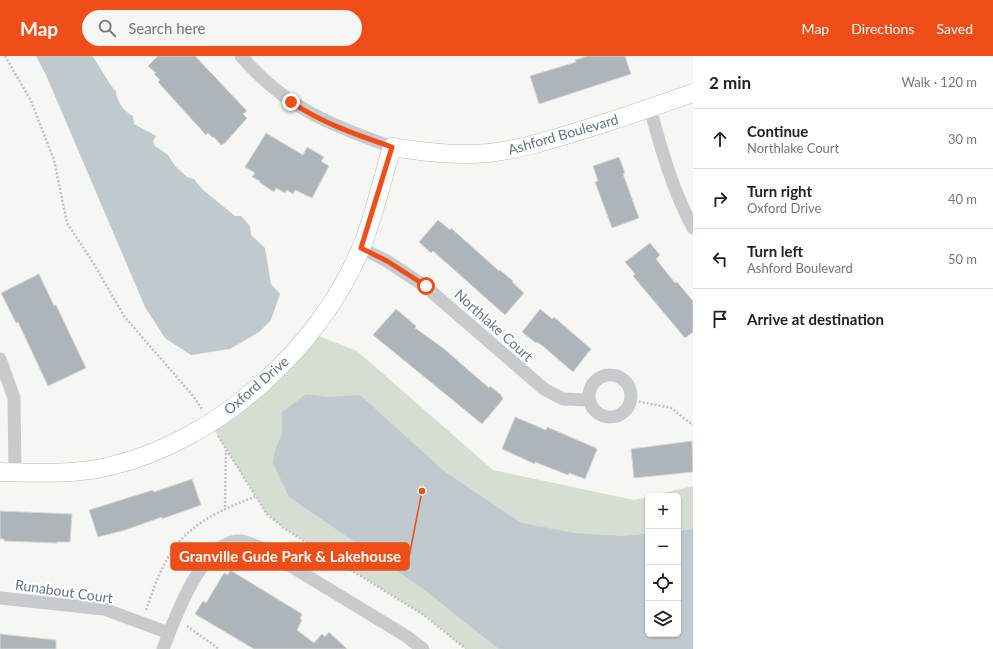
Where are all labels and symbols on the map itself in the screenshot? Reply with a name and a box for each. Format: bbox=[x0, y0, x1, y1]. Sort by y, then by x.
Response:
route end bbox=[282, 93, 300, 111]
street label: Ashford Boulevard bbox=[506, 110, 620, 158]
route start bbox=[417, 277, 435, 295]
street label: Northlake Court bbox=[451, 285, 537, 365]
street label: Oxford Drive bbox=[220, 352, 292, 418]
callout: Granville Gude Park & Lakehouse bbox=[171, 543, 409, 570]
text: Granville Gude Park & Lakehouse bbox=[179, 547, 401, 565]
street label: Runabout Court bbox=[14, 576, 114, 606]

